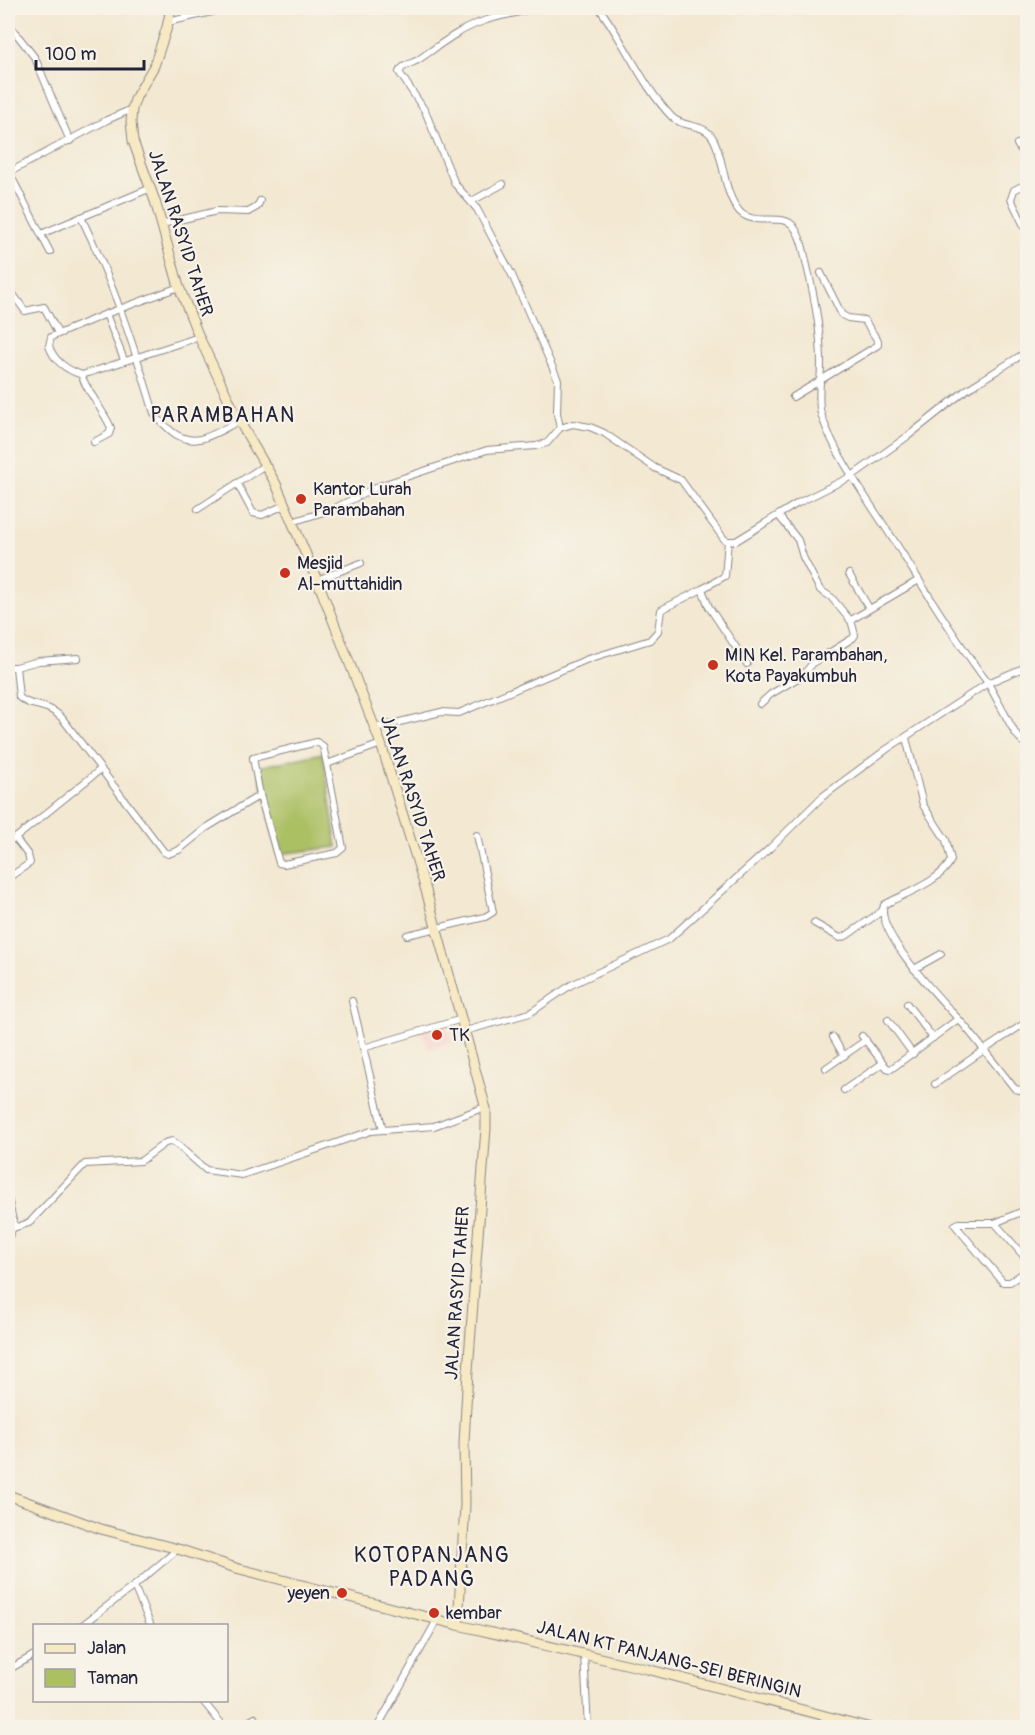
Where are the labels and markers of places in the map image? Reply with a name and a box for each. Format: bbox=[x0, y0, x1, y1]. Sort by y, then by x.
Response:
place label: Kantor Lurah Parambahan bbox=[313, 478, 411, 522]
marker: Kantor Lurah Parambahan bbox=[294, 492, 308, 506]
place label: Mesjid Al-muttahidin bbox=[297, 552, 402, 596]
marker: Mesjid Al-muttahidin bbox=[278, 566, 292, 580]
place label: MIN Kel. Parambahan, Kota Payakumbuh bbox=[725, 644, 888, 688]
marker: MIN Kel. Parambahan, Kota Payakumbuh bbox=[706, 658, 720, 672]
place label: TK bbox=[449, 1024, 470, 1047]
marker: TK bbox=[430, 1028, 444, 1042]
place label: yeyen bbox=[286, 1582, 330, 1605]
marker: yeyen bbox=[335, 1586, 349, 1600]
place label: kembar bbox=[446, 1602, 502, 1625]
marker: kembar bbox=[427, 1606, 441, 1620]

